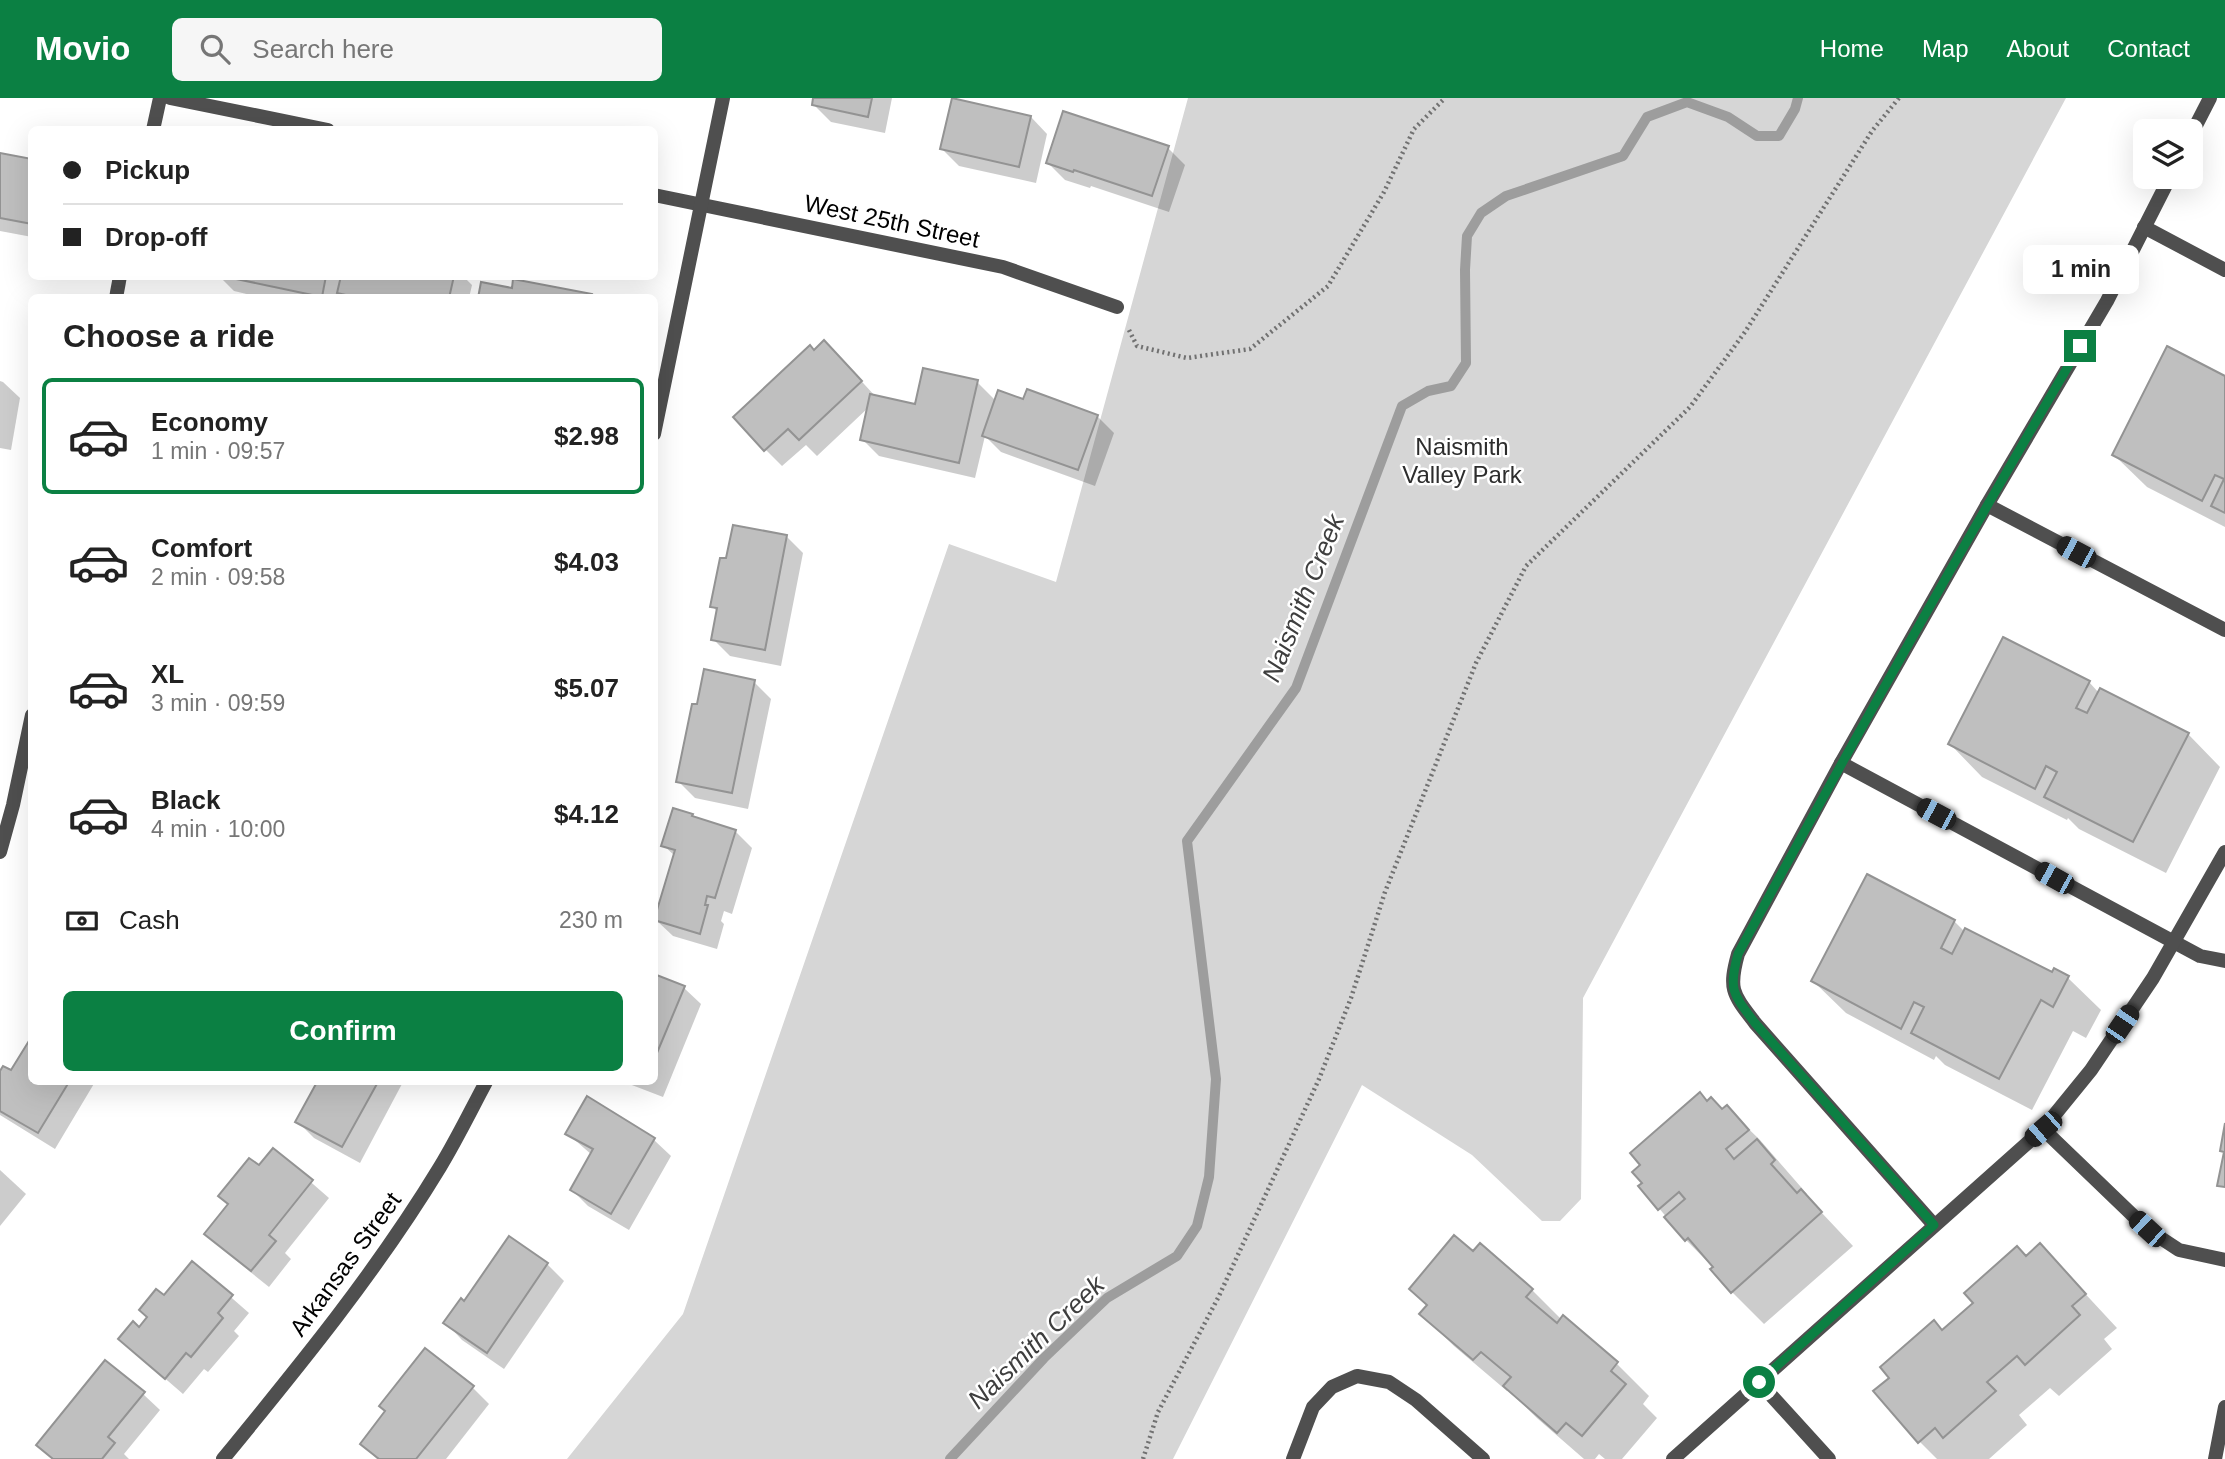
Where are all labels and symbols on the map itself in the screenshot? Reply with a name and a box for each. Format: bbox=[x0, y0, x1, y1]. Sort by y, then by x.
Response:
street label: West 25th Street bbox=[802, 189, 982, 253]
callout: 1 min bbox=[2022, 244, 2138, 294]
route end bbox=[2064, 330, 2096, 362]
park label: Naismith Valley Park bbox=[1402, 433, 1523, 488]
water label: Naismith Creek bbox=[1256, 508, 1351, 686]
car bbox=[2053, 533, 2100, 571]
car bbox=[1913, 795, 1960, 833]
car bbox=[2031, 859, 2078, 897]
car bbox=[2102, 1001, 2143, 1047]
car bbox=[2021, 1107, 2066, 1151]
street label: Arkansas Street bbox=[284, 1187, 406, 1341]
car bbox=[2125, 1207, 2170, 1251]
water label: Naismith Creek bbox=[962, 1268, 1112, 1415]
route start bbox=[1743, 1366, 1775, 1398]

